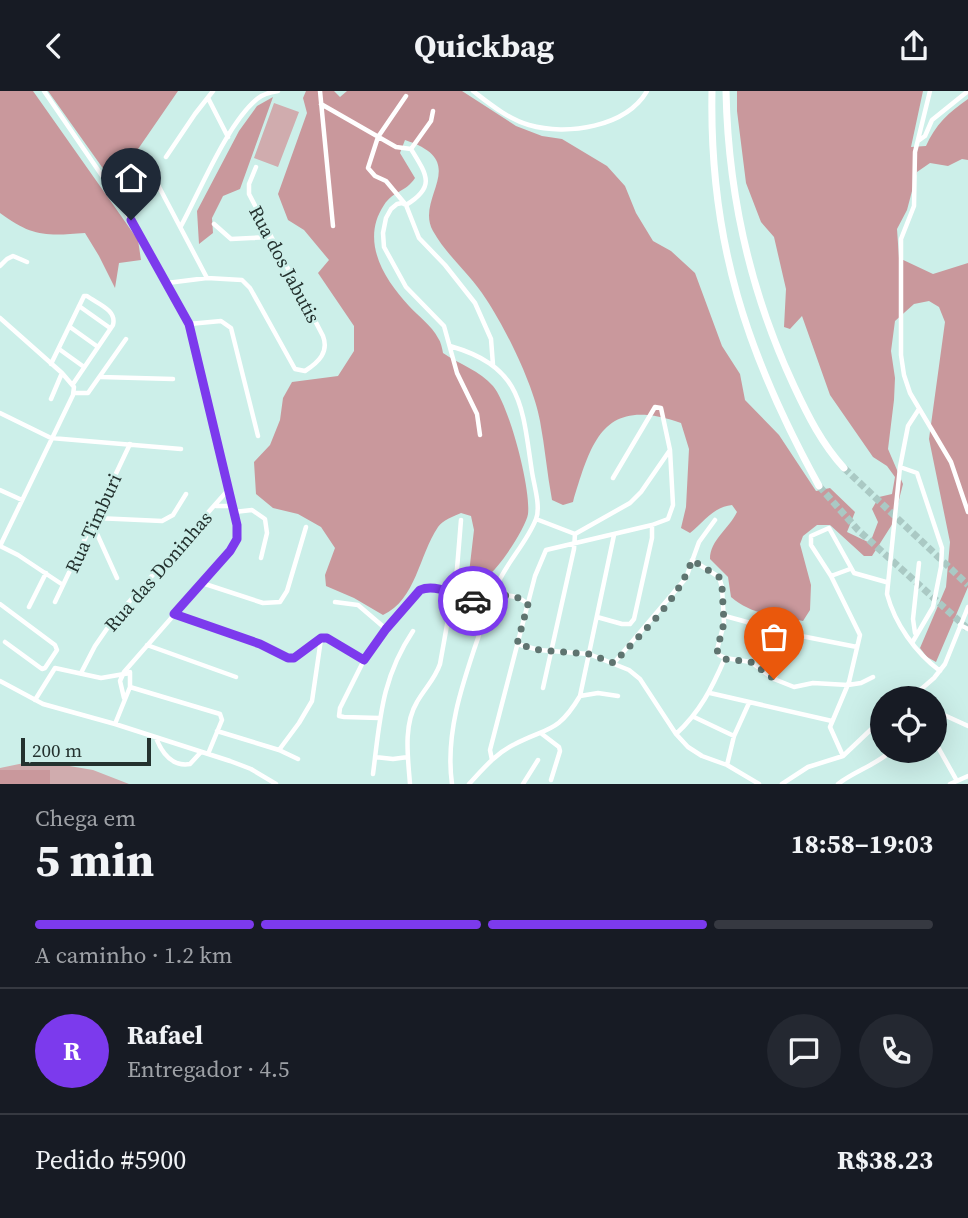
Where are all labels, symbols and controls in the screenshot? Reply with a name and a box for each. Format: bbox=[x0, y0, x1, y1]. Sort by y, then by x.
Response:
text: Quickbag bbox=[414, 24, 554, 68]
icon: back bbox=[35, 27, 73, 65]
icon: share bbox=[895, 27, 933, 65]
pin bbox=[101, 148, 161, 220]
icon: home bbox=[112, 159, 150, 197]
street label: Rua dos Jabutis bbox=[243, 201, 327, 327]
street label: Rua Timburi bbox=[59, 469, 127, 577]
street label: Rua das Doninhas bbox=[98, 505, 218, 637]
courier bbox=[438, 566, 508, 636]
icon: car bbox=[454, 582, 492, 620]
pin bbox=[744, 607, 804, 679]
icon: bag bbox=[755, 618, 793, 656]
map controls bbox=[870, 686, 947, 763]
button: locate bbox=[870, 686, 947, 763]
scale bar bbox=[21, 735, 150, 767]
text: 200 m bbox=[32, 737, 82, 763]
text: Chega em bbox=[35, 802, 136, 834]
text: 18:58–19:03 bbox=[791, 826, 933, 862]
text: 5 min bbox=[35, 828, 154, 891]
text: A caminho · 1.2 km bbox=[35, 939, 233, 971]
button: chat bbox=[767, 1014, 841, 1088]
button: phone bbox=[859, 1014, 933, 1088]
text: Rafael bbox=[127, 1017, 203, 1053]
text: R bbox=[63, 1033, 81, 1069]
text: Entregador · 4.5 bbox=[127, 1053, 289, 1085]
text: Pedido #5900 bbox=[35, 1142, 186, 1178]
text: R$38.23 bbox=[837, 1142, 933, 1178]

